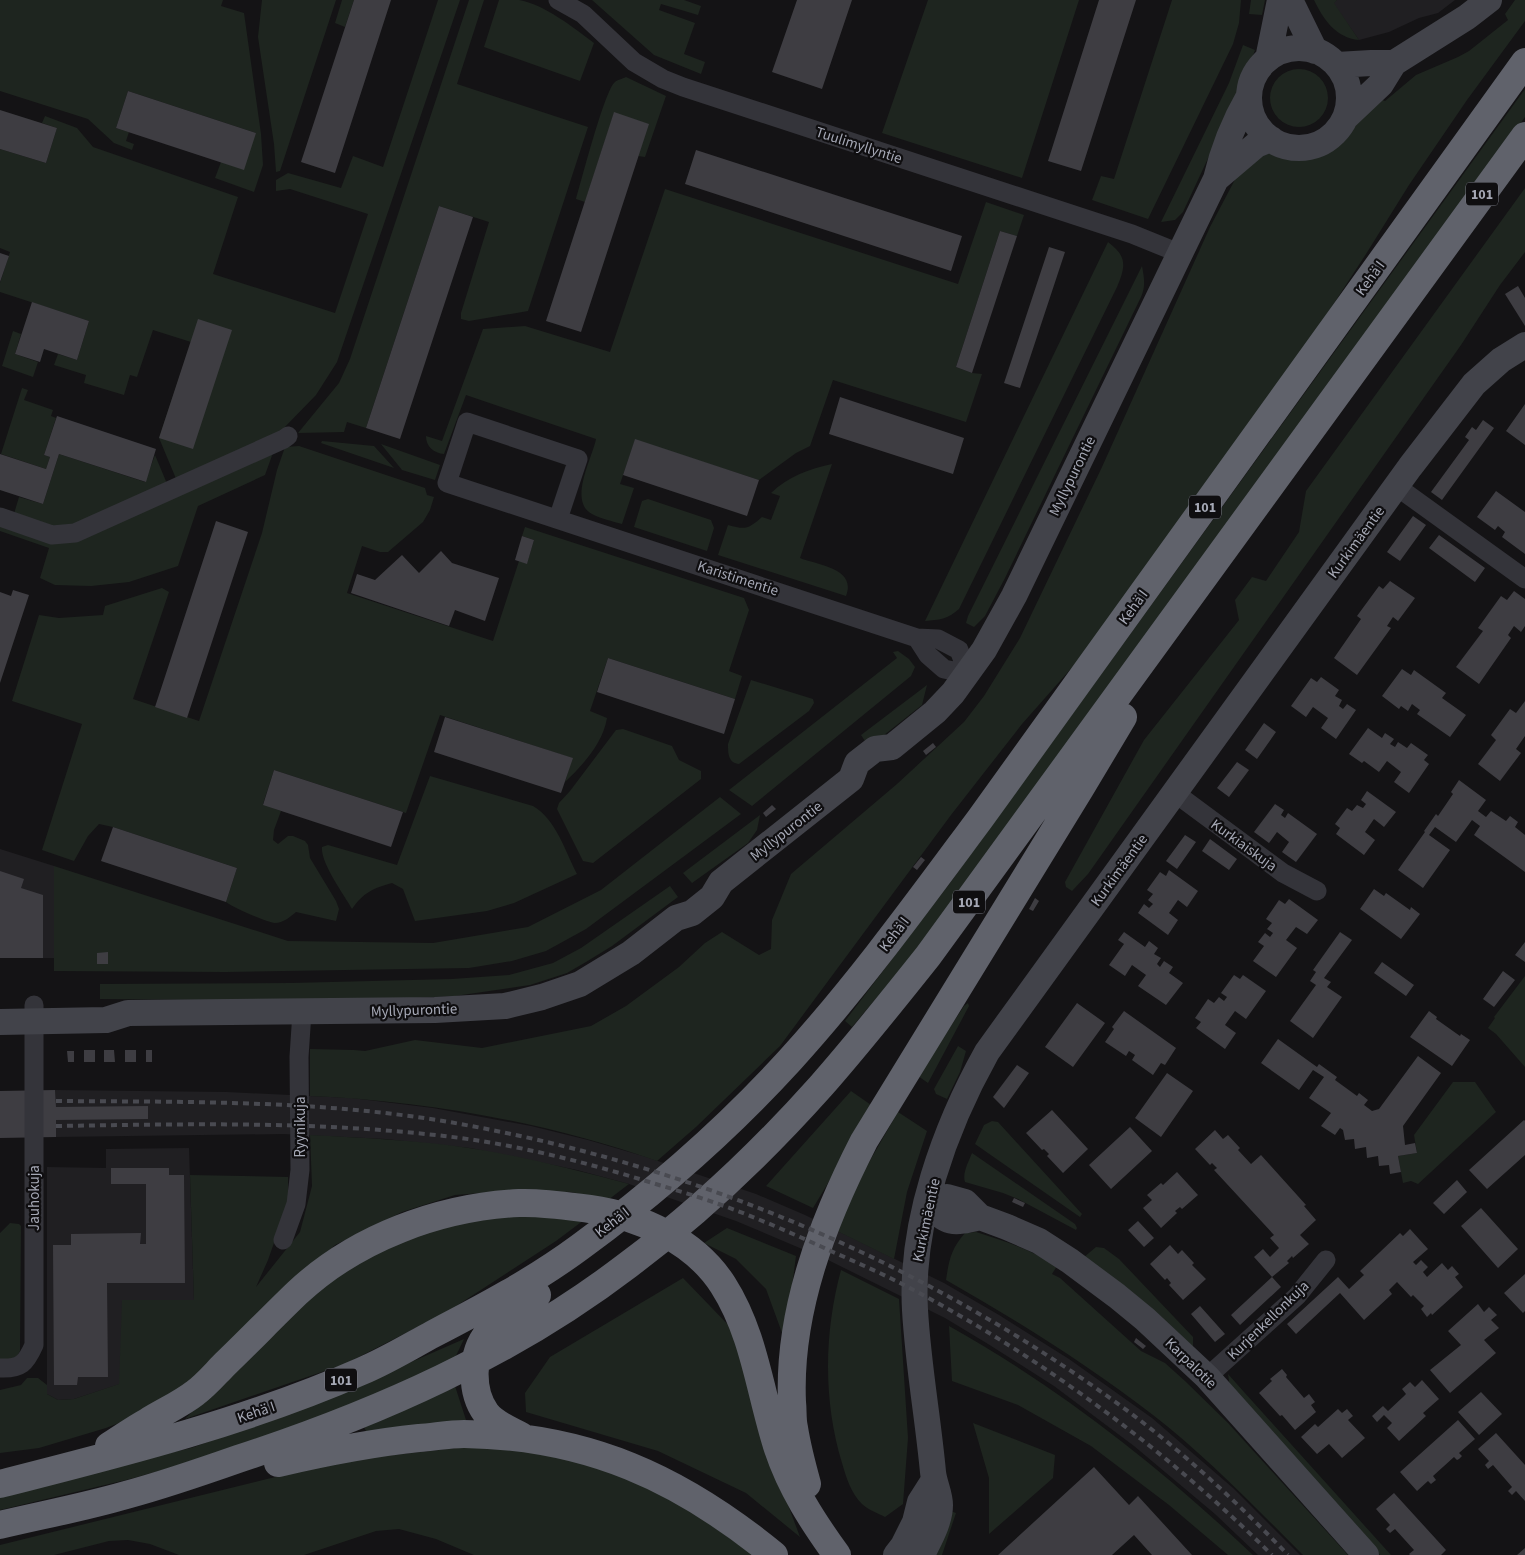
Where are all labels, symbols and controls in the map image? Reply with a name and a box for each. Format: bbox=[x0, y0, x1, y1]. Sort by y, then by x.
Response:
street label: Tuulimyllyntie bbox=[813, 122, 905, 169]
road number: 101 bbox=[1466, 182, 1498, 205]
street label: Kehä I bbox=[1351, 256, 1390, 300]
street label: Myllypurontie bbox=[1044, 433, 1101, 520]
road number: 101 bbox=[1189, 496, 1221, 518]
street label: Kurkimäentie bbox=[1323, 502, 1390, 583]
street label: Karistimentie bbox=[695, 555, 781, 601]
street label: Kehä I bbox=[1114, 585, 1153, 629]
street label: Myllypurontie bbox=[746, 796, 827, 866]
street label: Kurkiaiskuja bbox=[1206, 814, 1281, 877]
street label: Kurkimäentie bbox=[1086, 830, 1153, 911]
road number: 101 bbox=[953, 890, 985, 914]
street label: Kehä I bbox=[874, 913, 914, 956]
street label: Myllypurontie bbox=[370, 998, 458, 1023]
street label: Ryynikuja bbox=[290, 1096, 311, 1158]
street label: Jauhokuja bbox=[24, 1165, 45, 1231]
street label: Kurkimäentie bbox=[907, 1176, 946, 1264]
street label: Kehä I bbox=[591, 1202, 634, 1243]
street label: Kurjenkellonkuja bbox=[1223, 1276, 1314, 1365]
street label: Karpalotie bbox=[1160, 1333, 1221, 1393]
road number: 101 bbox=[325, 1368, 357, 1392]
street label: Kehä I bbox=[234, 1396, 278, 1429]

